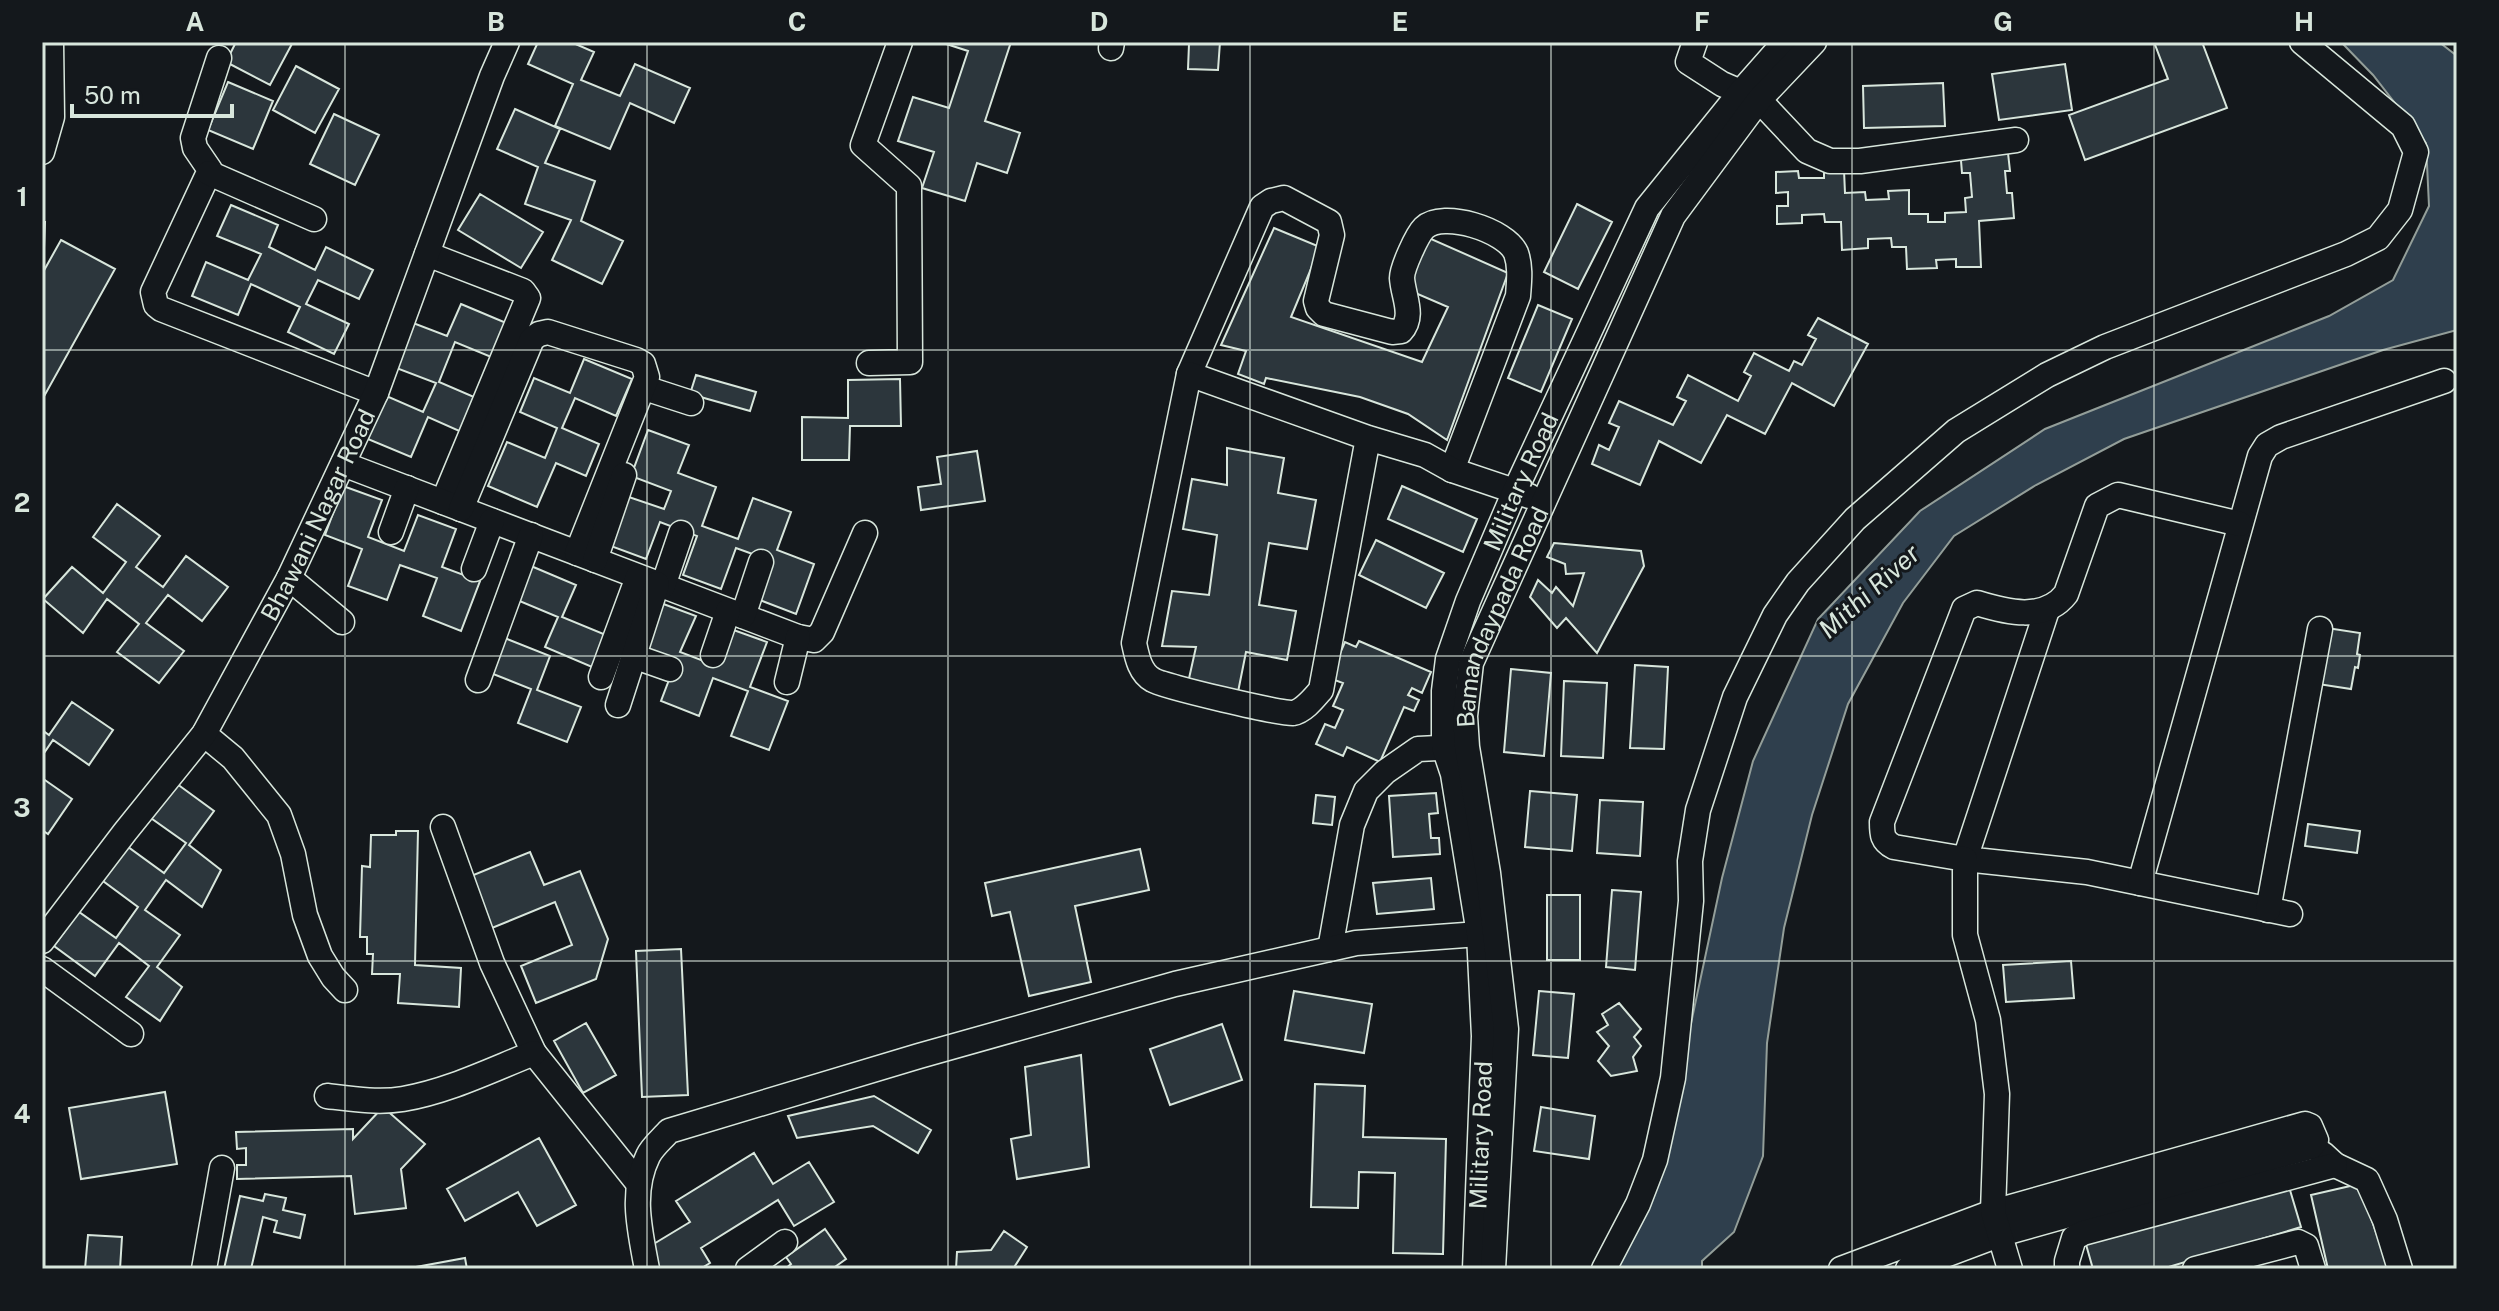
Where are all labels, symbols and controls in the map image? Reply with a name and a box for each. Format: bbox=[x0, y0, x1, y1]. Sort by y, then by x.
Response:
text: A bbox=[186, 6, 205, 37]
text: B bbox=[487, 6, 505, 37]
text: C bbox=[788, 6, 806, 37]
text: D bbox=[1090, 6, 1108, 37]
text: E bbox=[1392, 6, 1408, 37]
text: F bbox=[1694, 6, 1710, 37]
text: G bbox=[1993, 6, 2013, 37]
text: H bbox=[2294, 6, 2314, 37]
scale bar bbox=[72, 68, 232, 118]
text: 50 m bbox=[84, 81, 141, 109]
text: 1 bbox=[16, 181, 28, 212]
street label: Bhawani Nagar Road bbox=[255, 404, 380, 625]
street label: Military Road bbox=[1477, 408, 1564, 555]
text: 2 bbox=[14, 487, 30, 518]
street label: Bamandaypada Road bbox=[1451, 502, 1554, 729]
water label: Mithi River bbox=[1812, 537, 1926, 644]
text: 3 bbox=[13, 792, 31, 823]
street label: Military Road bbox=[1463, 1061, 1497, 1210]
text: 4 bbox=[13, 1098, 31, 1129]

